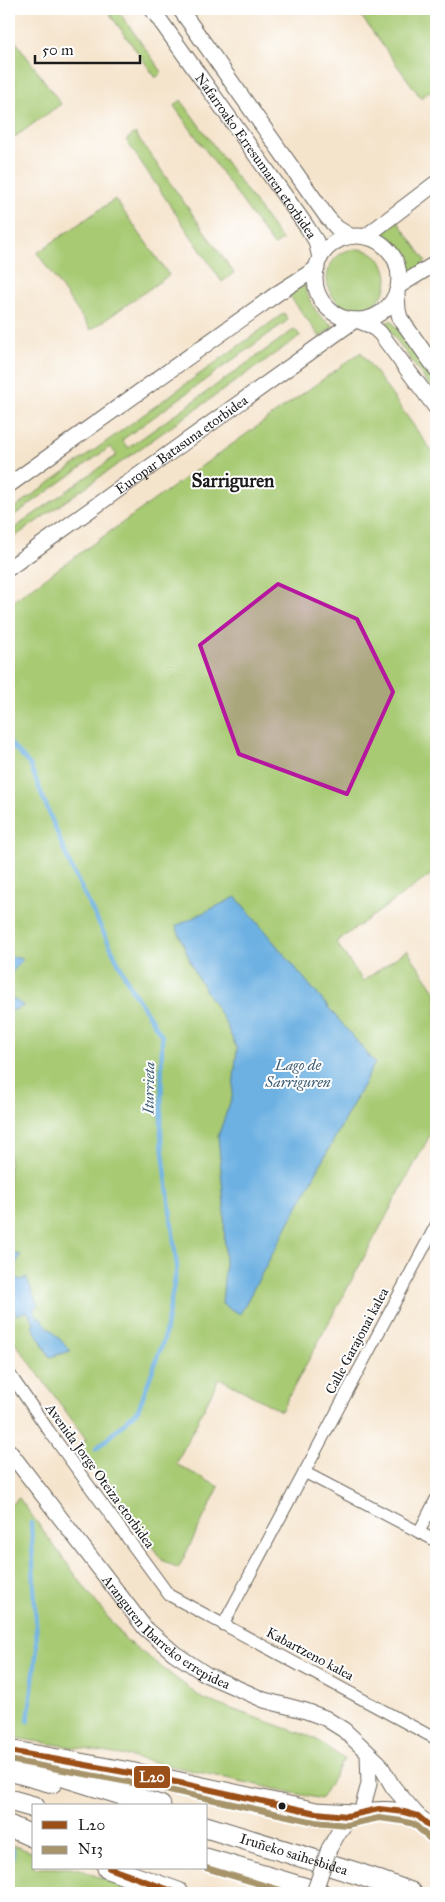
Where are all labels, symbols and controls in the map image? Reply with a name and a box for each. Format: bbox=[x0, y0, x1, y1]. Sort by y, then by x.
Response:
scale bar bbox=[35, 32, 140, 64]
text: 50 m bbox=[42, 41, 74, 59]
street label: Nafarroako Erresumaren etorbidea bbox=[192, 70, 321, 242]
street label: Europar Batasuna etorbidea bbox=[112, 391, 251, 498]
district label: Sarriguren bbox=[192, 469, 275, 493]
water label: Lago de Sarriguren bbox=[264, 1056, 331, 1091]
water label: Iturrieta bbox=[140, 1062, 158, 1115]
street label: Calle Garajonai kalea bbox=[322, 1285, 392, 1397]
street label: Avenida Jorge Oteiza etorbidea bbox=[40, 1399, 158, 1552]
street label: Aranguren Ibarreko errepidea bbox=[98, 1571, 233, 1693]
street label: Kabartzeno kalea bbox=[263, 1624, 357, 1684]
line badge: L20 bbox=[133, 1765, 171, 1789]
text: L20 bbox=[139, 1769, 165, 1786]
unlabelled marker bbox=[277, 1801, 287, 1811]
legend bbox=[32, 1804, 208, 1870]
text: L20 bbox=[78, 1816, 105, 1834]
street label: Iruñeko saihesbidea bbox=[238, 1829, 350, 1879]
text: N13 bbox=[78, 1840, 103, 1858]

